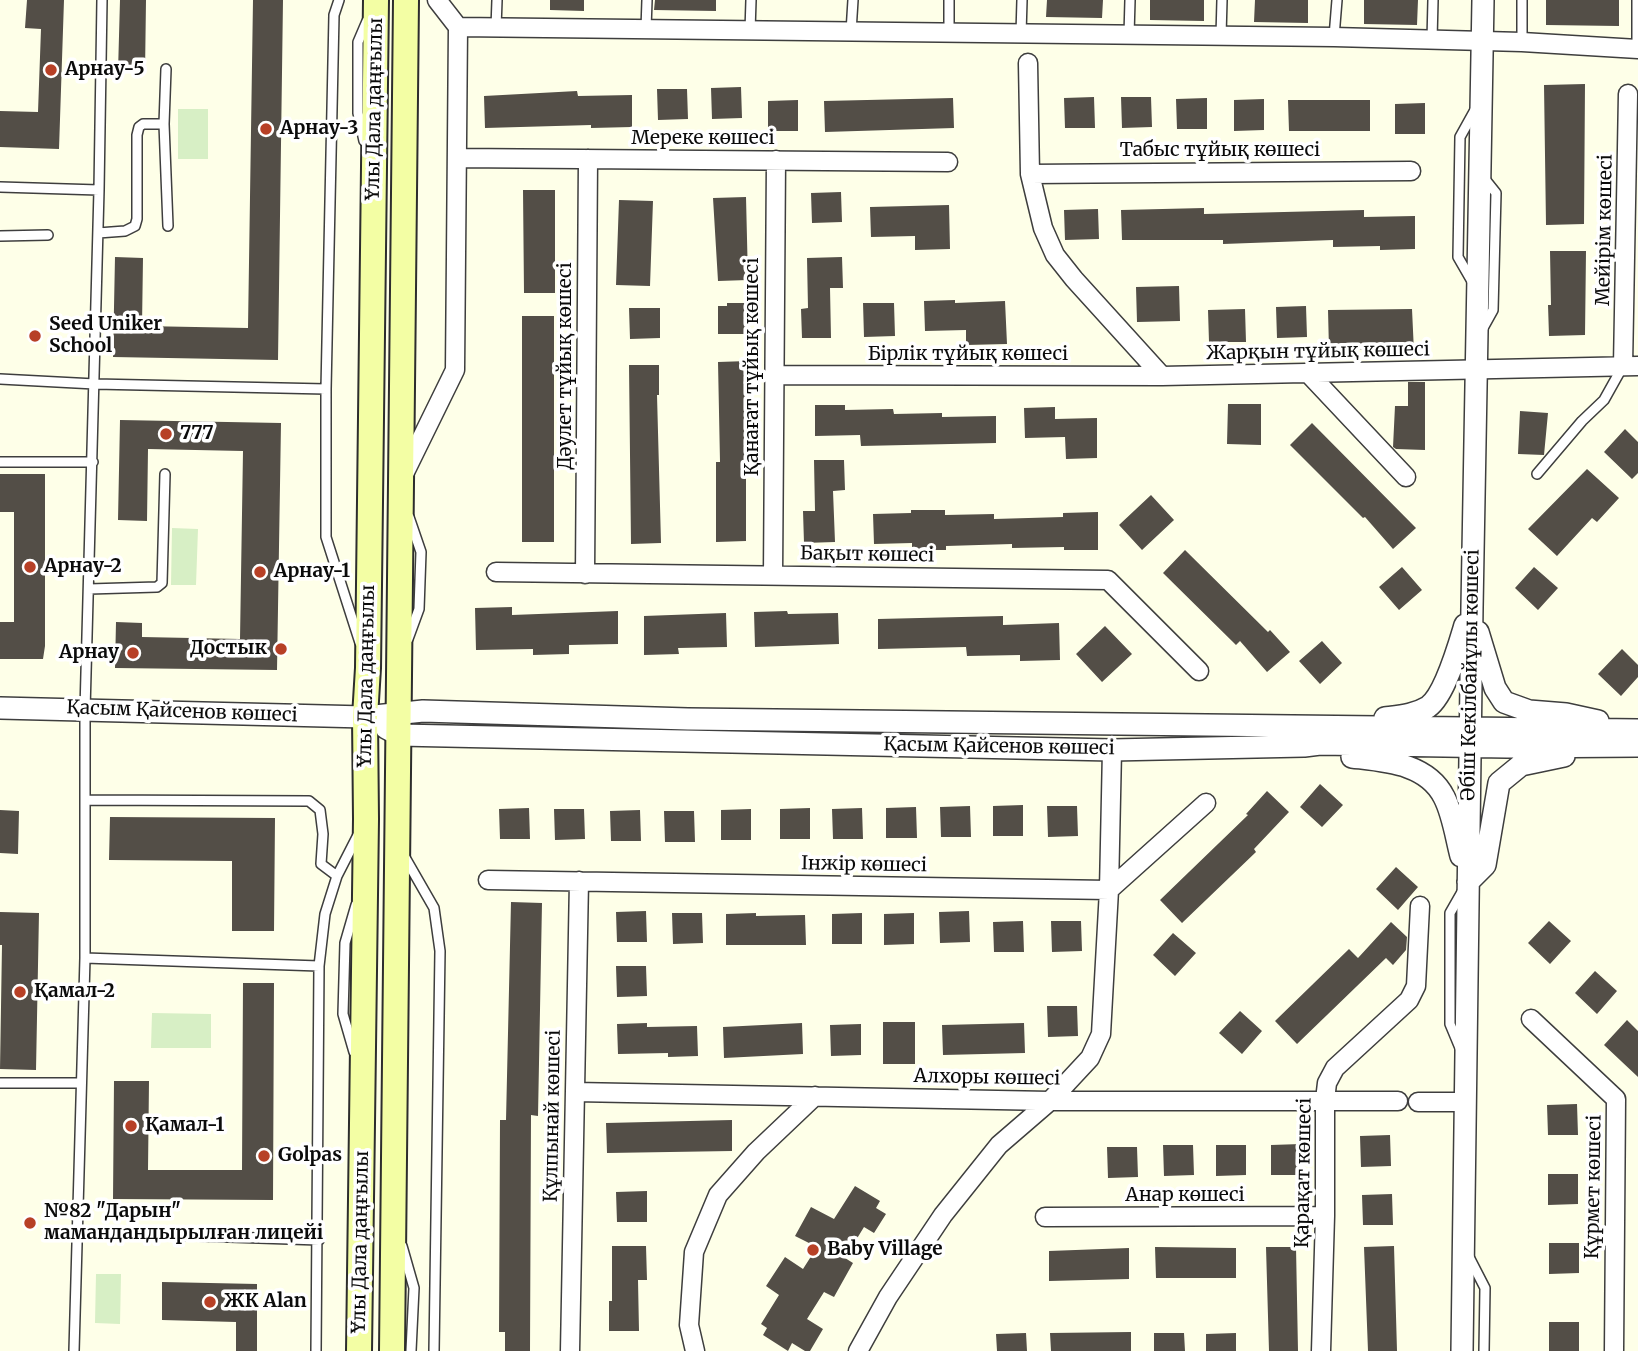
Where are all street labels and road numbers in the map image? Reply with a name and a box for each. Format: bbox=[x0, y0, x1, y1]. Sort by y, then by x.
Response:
street label: Ұлы Дала даңғылы bbox=[362, 17, 388, 201]
street label: Мереке көшесі bbox=[631, 128, 775, 150]
street label: Табыс тұйық көшесі bbox=[1120, 140, 1320, 162]
street label: Мейірім көшесі bbox=[1592, 154, 1618, 306]
street label: Қанағат тұйық көшесі bbox=[742, 258, 764, 476]
street label: Дәулет тұйық көшесі bbox=[555, 262, 577, 470]
street label: Жарқын тұйық көшесі bbox=[1206, 339, 1430, 365]
street label: Бірлік тұйық көшесі bbox=[868, 344, 1068, 366]
street label: Бақыт көшесі bbox=[800, 542, 934, 568]
street label: Әбіш Кекілбайұлы көшесі bbox=[1457, 549, 1485, 801]
street label: Ұлы Дала даңғылы bbox=[354, 584, 380, 768]
street label: Қасым Қайсенов көшесі bbox=[66, 697, 298, 727]
street label: Қасым Қайсенов көшесі bbox=[883, 734, 1115, 760]
street label: Інжір көшесі bbox=[801, 853, 927, 877]
street label: Құлпынай көшесі bbox=[540, 1030, 566, 1202]
street label: Алхоры көшесі bbox=[913, 1065, 1061, 1091]
street label: Қарақат көшесі bbox=[1291, 1098, 1317, 1248]
street label: Құрмет көшесі bbox=[1581, 1115, 1607, 1259]
street label: Ұлы Дала даңғылы bbox=[348, 1150, 374, 1334]
street label: Анар көшесі bbox=[1125, 1185, 1245, 1207]

